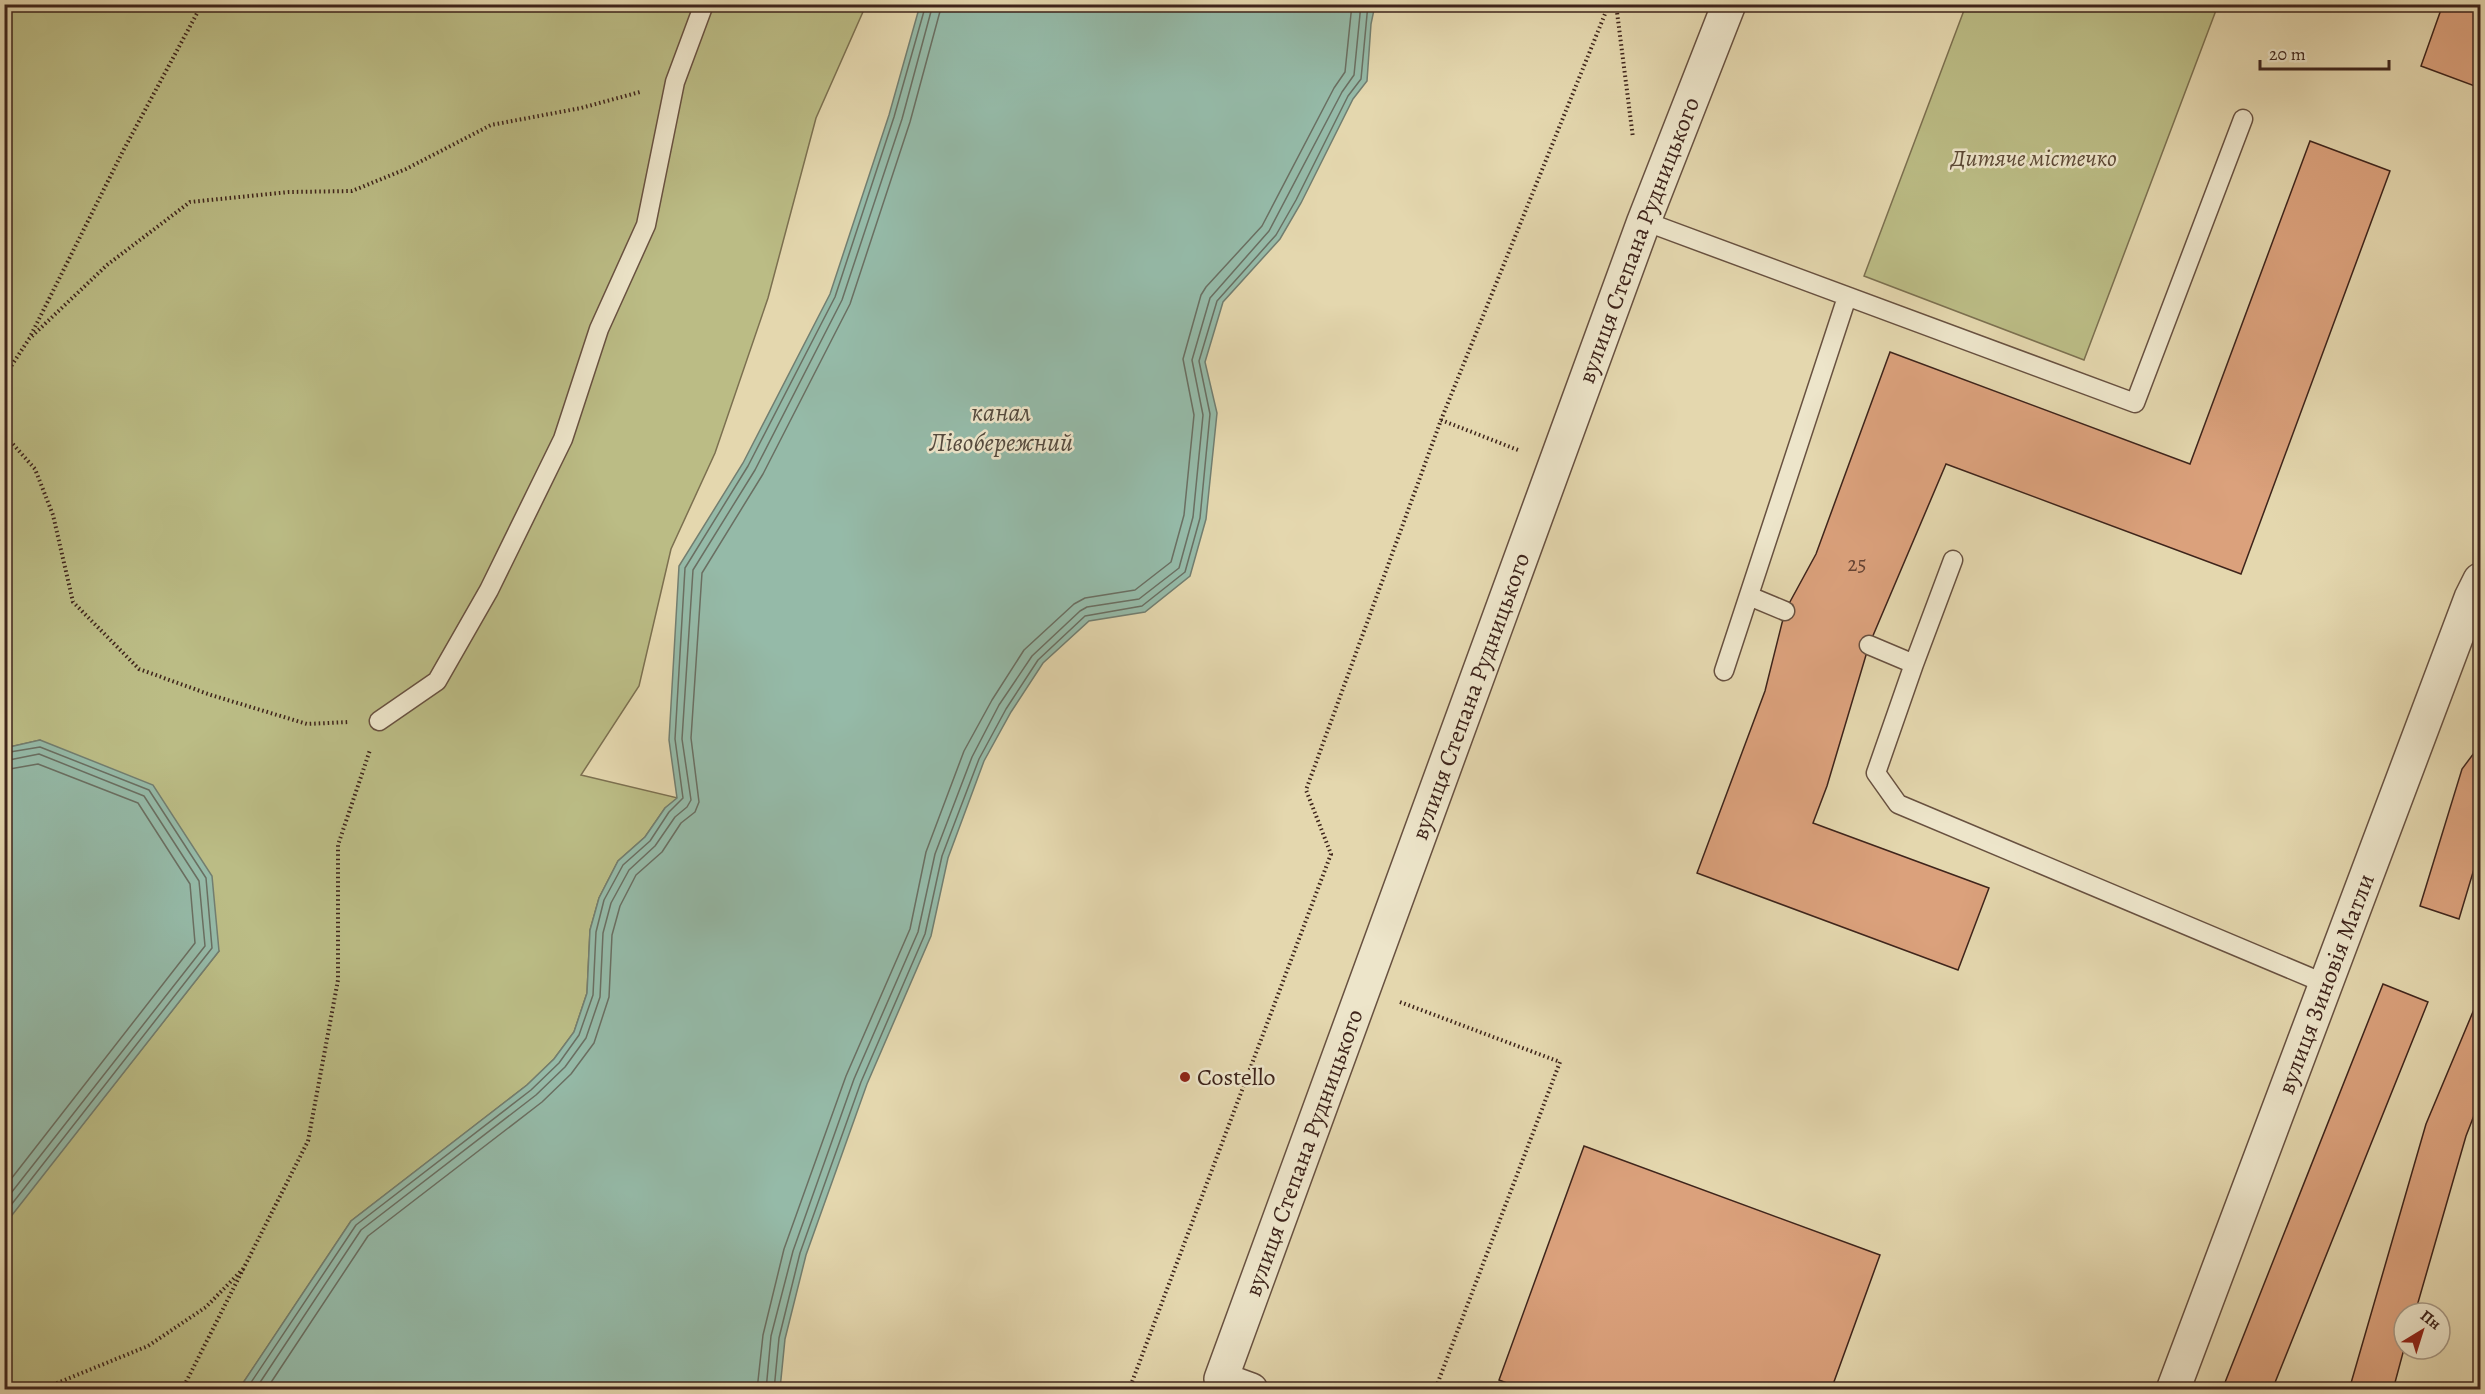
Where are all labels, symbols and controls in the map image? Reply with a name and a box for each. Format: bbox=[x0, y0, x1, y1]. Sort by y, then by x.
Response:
scale bar bbox=[2260, 33, 2389, 71]
text: 20 m bbox=[2269, 42, 2306, 66]
street label: вулиця Степана Рудницького bbox=[1570, 92, 1707, 388]
park label: Дитяче містечко bbox=[1949, 142, 2117, 174]
water label: канал Лівобережний bbox=[928, 395, 1073, 460]
street label: вулиця Степана Рудницького bbox=[1403, 548, 1538, 844]
house number: 25 bbox=[1847, 550, 1867, 578]
street label: вулиця Зиновія Матли bbox=[2270, 869, 2382, 1098]
street label: вулиця Степана Рудницького bbox=[1237, 1005, 1371, 1301]
place label: Costello bbox=[1197, 1061, 1276, 1093]
marker: Costello bbox=[1178, 1070, 1192, 1084]
north arrow bbox=[2392, 1301, 2452, 1361]
text: Пн bbox=[2416, 1305, 2446, 1335]

